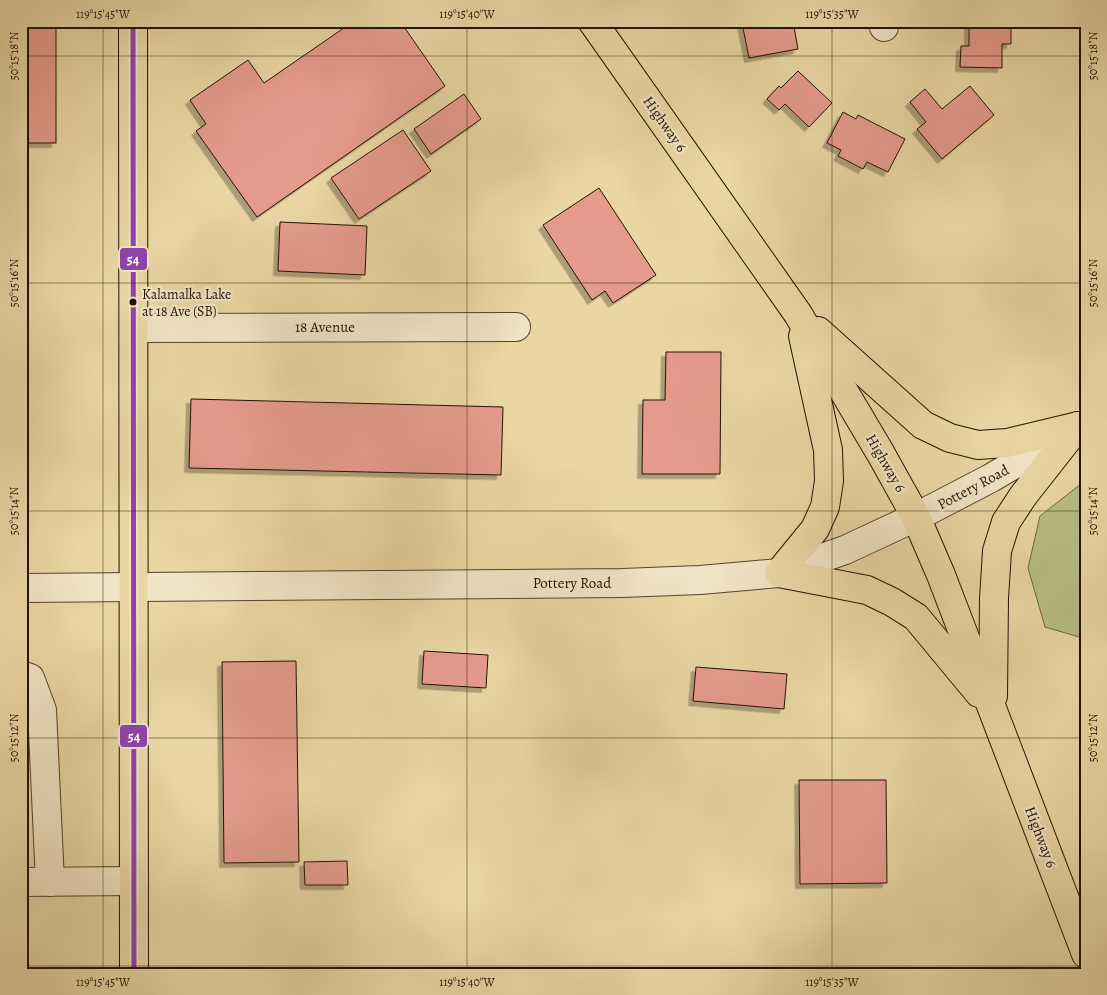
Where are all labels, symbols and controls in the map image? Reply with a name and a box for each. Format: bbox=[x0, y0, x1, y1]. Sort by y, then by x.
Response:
text: 119°15'45"W bbox=[76, 6, 131, 22]
text: 119°15'40"W bbox=[439, 6, 495, 22]
text: 119°15'35"W bbox=[805, 6, 860, 22]
text: 50°15'18"N bbox=[6, 31, 22, 80]
text: 50°15'18"N bbox=[1085, 31, 1101, 80]
street label: Highway 6 bbox=[638, 92, 692, 156]
line badge: 54 bbox=[119, 247, 148, 271]
text: 54 bbox=[127, 250, 140, 269]
text: 50°15'16"N bbox=[6, 258, 22, 307]
text: 50°15'16"N bbox=[1085, 258, 1101, 307]
place label: Kalamalka Lake at 18 Ave (SB) bbox=[142, 285, 231, 321]
marker: Kalamalka Lake at 18 Ave (SB) bbox=[128, 297, 138, 307]
street label: 18 Avenue bbox=[295, 317, 355, 337]
street label: Highway 6 bbox=[861, 430, 911, 496]
street label: Pottery Road bbox=[934, 459, 1013, 514]
text: 50°15'14"N bbox=[6, 486, 22, 535]
text: 50°15'14"N bbox=[1085, 486, 1101, 535]
street label: Pottery Road bbox=[533, 573, 612, 593]
text: 50°15'12"N bbox=[6, 713, 22, 762]
text: 50°15'12"N bbox=[1085, 713, 1101, 762]
line badge: 54 bbox=[119, 724, 148, 748]
text: 54 bbox=[128, 727, 141, 746]
street label: Highway 6 bbox=[1020, 803, 1062, 871]
text: 119°15'45"W bbox=[76, 974, 131, 990]
text: 119°15'40"W bbox=[439, 974, 495, 990]
text: 119°15'35"W bbox=[805, 974, 860, 990]

